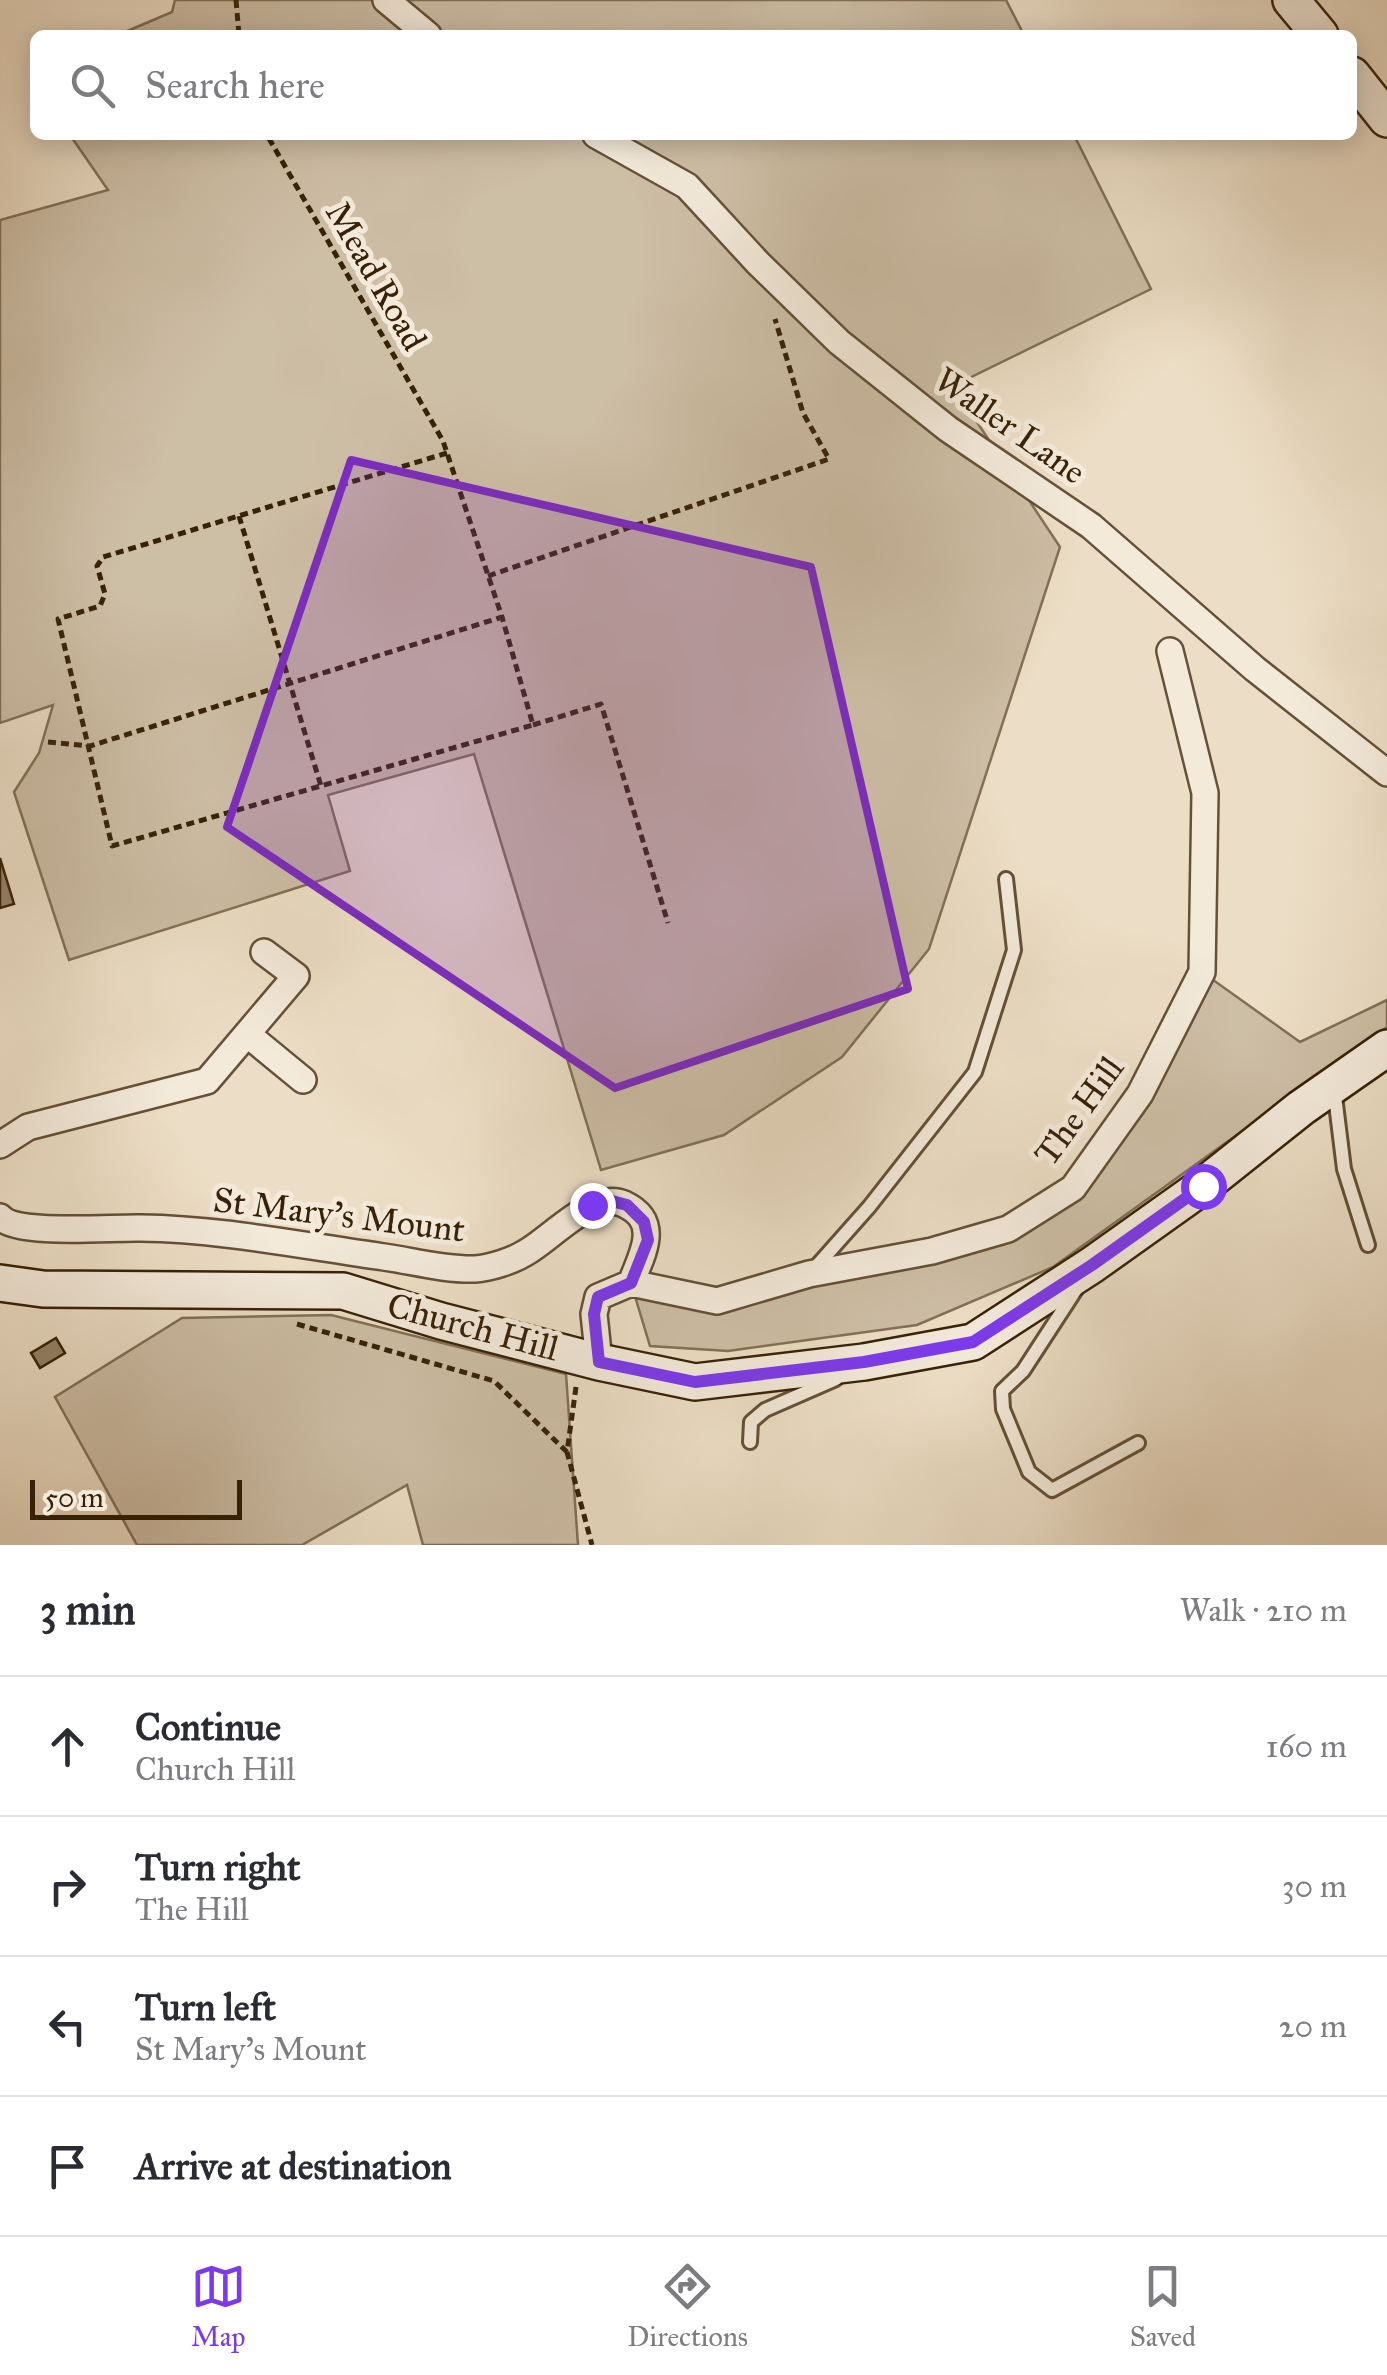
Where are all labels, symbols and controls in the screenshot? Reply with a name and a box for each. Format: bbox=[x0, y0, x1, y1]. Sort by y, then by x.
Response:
search box bbox=[30, 30, 1357, 140]
icon: search bbox=[65, 58, 120, 113]
text: Search here bbox=[145, 62, 325, 108]
street label: Mead Road bbox=[316, 194, 436, 358]
street label: Waller Lane bbox=[926, 358, 1094, 494]
street label: The Hill bbox=[1025, 1048, 1133, 1174]
route start bbox=[1181, 1164, 1227, 1210]
street label: St Mary's Mount bbox=[211, 1178, 467, 1252]
route end bbox=[570, 1183, 616, 1229]
street label: Church Hill bbox=[383, 1284, 564, 1371]
scale bar bbox=[30, 1475, 242, 1520]
text: 50 m bbox=[45, 1480, 104, 1515]
text: 3 min bbox=[40, 1584, 135, 1636]
text: Walk · 210 m bbox=[1180, 1591, 1347, 1630]
text: Continue bbox=[135, 1704, 281, 1750]
icon: ahead bbox=[40, 1719, 95, 1774]
text: 160 m bbox=[1266, 1727, 1347, 1766]
text: Church Hill bbox=[135, 1750, 295, 1789]
text: Turn right bbox=[135, 1844, 301, 1890]
icon: right bbox=[40, 1859, 95, 1914]
text: 30 m bbox=[1282, 1867, 1347, 1906]
text: The Hill bbox=[135, 1890, 249, 1929]
text: Turn left bbox=[135, 1984, 276, 2030]
icon: left bbox=[40, 1999, 95, 2054]
text: 20 m bbox=[1279, 2007, 1347, 2046]
text: St Mary's Mount bbox=[135, 2030, 367, 2069]
icon: arrive bbox=[40, 2139, 95, 2194]
text: Arrive at destination bbox=[135, 2143, 452, 2189]
tab: Map bbox=[191, 2259, 246, 2354]
tab: Directions bbox=[627, 2259, 748, 2354]
tab: Saved bbox=[1130, 2259, 1196, 2354]

